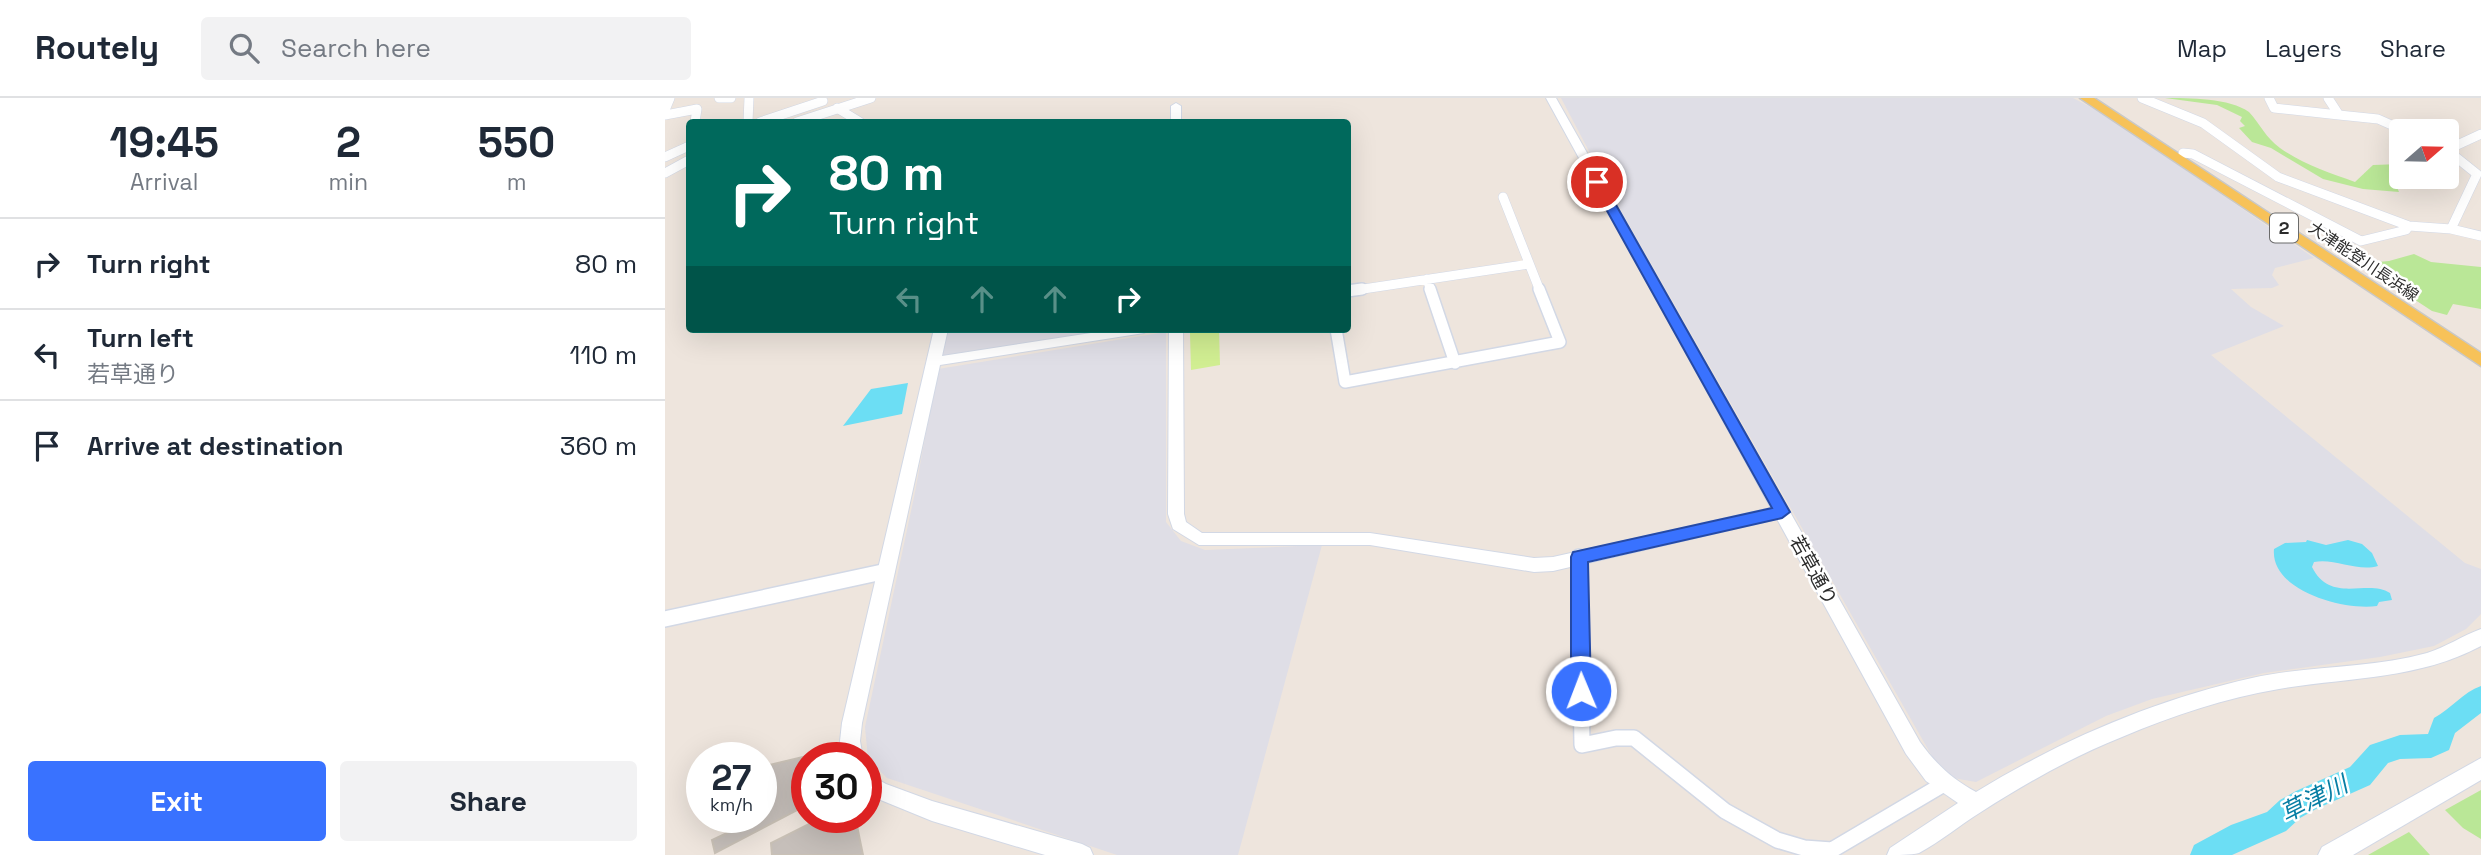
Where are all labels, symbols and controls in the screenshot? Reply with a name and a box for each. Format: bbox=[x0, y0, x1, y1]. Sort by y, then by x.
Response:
search box bbox=[201, 17, 691, 80]
text: Routely bbox=[35, 27, 159, 69]
icon: search bbox=[225, 29, 263, 67]
text: Search here bbox=[281, 31, 431, 65]
text: Map bbox=[2177, 33, 2227, 64]
text: Layers bbox=[2265, 33, 2342, 64]
text: Share bbox=[2380, 33, 2446, 64]
text: 19:45 bbox=[110, 116, 219, 169]
text: 2 bbox=[336, 116, 361, 169]
text: 550 bbox=[478, 116, 555, 169]
north arrow bbox=[2389, 119, 2459, 189]
map controls bbox=[2389, 119, 2459, 189]
text: 80 m bbox=[829, 142, 944, 204]
icon: right bbox=[714, 147, 805, 238]
pin bbox=[1567, 152, 1627, 212]
icon: arrive bbox=[1578, 163, 1616, 201]
text: Arrival bbox=[130, 167, 198, 197]
text: min bbox=[329, 167, 368, 197]
text: m bbox=[507, 167, 526, 197]
text: Turn right bbox=[829, 203, 979, 243]
road number: 2 bbox=[2270, 214, 2298, 243]
street label: 大津能登川長浜線 bbox=[2305, 217, 2423, 306]
icon: right bbox=[28, 245, 66, 283]
text: Turn right bbox=[87, 247, 211, 281]
text: 80 m bbox=[575, 247, 637, 281]
icon: left bbox=[890, 280, 928, 318]
icon: ahead bbox=[963, 280, 1001, 318]
icon: ahead bbox=[1036, 280, 1074, 318]
icon: right bbox=[1109, 280, 1147, 318]
text: Turn left bbox=[87, 321, 194, 355]
icon: left bbox=[28, 336, 66, 374]
text: 110 m bbox=[570, 338, 637, 372]
text: 若草通り bbox=[87, 359, 179, 389]
icon: arrive bbox=[28, 427, 66, 465]
text: Arrive at destination bbox=[87, 429, 344, 463]
text: 360 m bbox=[560, 429, 637, 463]
street label: 若草通り bbox=[1784, 531, 1843, 610]
position arrow bbox=[1544, 654, 1618, 728]
speed limit sign: 30 bbox=[791, 742, 882, 833]
text: 27 bbox=[712, 756, 751, 800]
button: Exit bbox=[28, 761, 326, 841]
button: Share bbox=[340, 761, 637, 841]
water label: 草津川 bbox=[2275, 767, 2356, 829]
text: km/h bbox=[710, 793, 753, 816]

